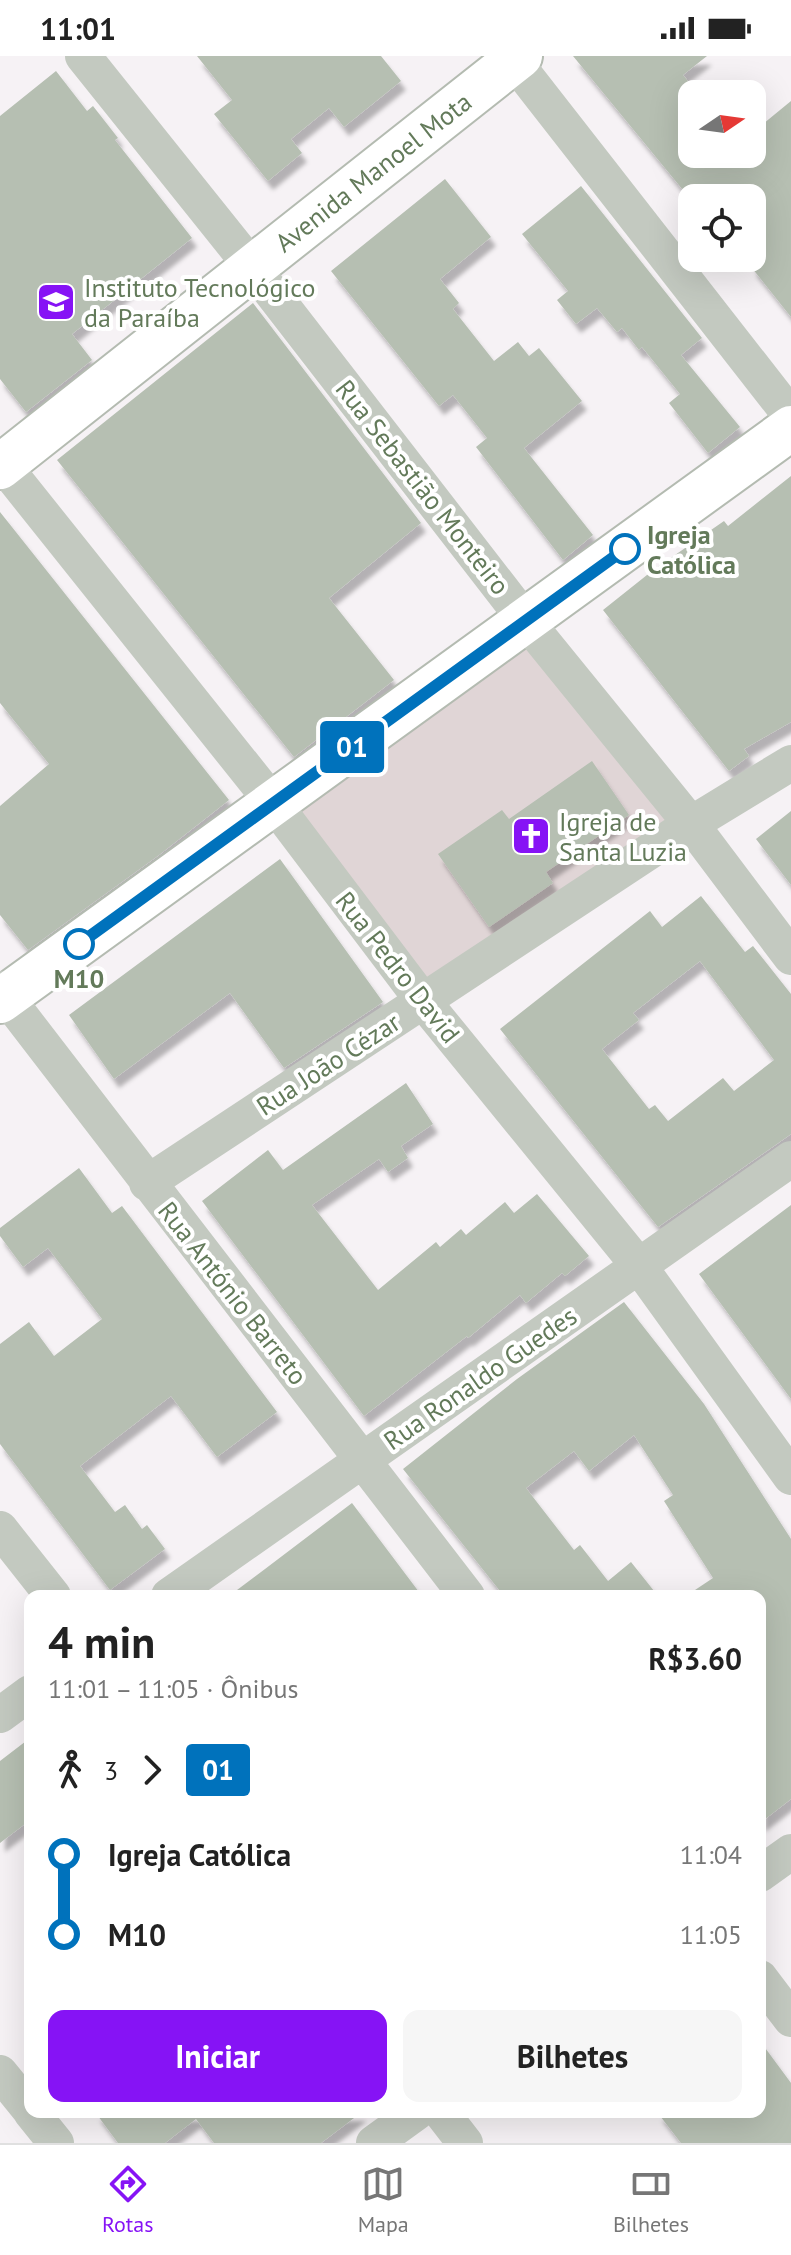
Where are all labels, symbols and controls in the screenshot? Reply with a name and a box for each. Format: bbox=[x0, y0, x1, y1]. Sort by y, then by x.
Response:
text: 11:01 bbox=[40, 9, 116, 48]
north arrow bbox=[678, 80, 766, 168]
map controls bbox=[678, 80, 766, 272]
street label: Avenida Manoel Mota bbox=[268, 85, 478, 259]
button: locate bbox=[678, 184, 766, 272]
place label: Instituto Tecnológico da Paraíba bbox=[84, 271, 315, 334]
school or university icon: Instituto Tecnológico da Paraíba bbox=[35, 281, 77, 323]
street label: Rua Sebastião Monteiro bbox=[329, 373, 517, 601]
place label: Igreja Católica bbox=[647, 518, 736, 581]
marker: Igreja Católica bbox=[610, 534, 640, 564]
line badge: 01 bbox=[316, 721, 388, 773]
text: 01 bbox=[336, 728, 368, 765]
place label: Igreja de Santa Luzia bbox=[559, 805, 687, 868]
church icon: Igreja de Santa Luzia bbox=[510, 815, 552, 857]
street label: Rua Pedro David bbox=[329, 885, 467, 1049]
marker: M10 bbox=[64, 929, 94, 959]
place label: M10 bbox=[54, 962, 104, 995]
street label: Rua João Cézar bbox=[250, 1005, 406, 1123]
street label: Rua António Barreto bbox=[151, 1195, 315, 1391]
street label: Rua Ronaldo Guedes bbox=[377, 1299, 583, 1457]
text: 4 min bbox=[48, 1613, 155, 1670]
text: R$3.60 bbox=[649, 1639, 742, 1678]
text: 11:01 – 11:05 · Ônibus bbox=[48, 1672, 298, 1705]
icon: walk bbox=[48, 1748, 92, 1792]
icon: forward bbox=[130, 1748, 174, 1792]
text: 01 bbox=[202, 1751, 234, 1788]
text: 3 bbox=[104, 1754, 118, 1787]
text: Igreja Católica bbox=[108, 1835, 291, 1874]
text: 11:04 bbox=[680, 1838, 742, 1871]
text: M10 bbox=[108, 1915, 166, 1954]
text: 11:05 bbox=[680, 1918, 742, 1951]
button: Iniciar bbox=[48, 2010, 387, 2102]
button: Bilhetes bbox=[403, 2010, 742, 2102]
tab: Rotas bbox=[102, 2162, 154, 2238]
tab: Mapa bbox=[358, 2162, 409, 2238]
tab: Bilhetes bbox=[613, 2162, 689, 2238]

